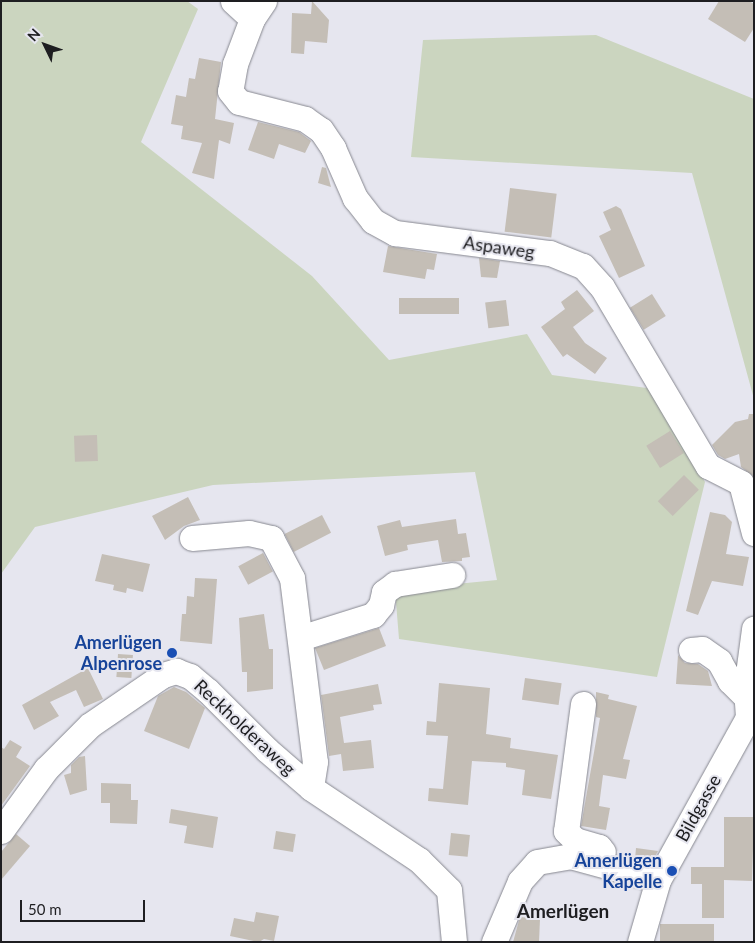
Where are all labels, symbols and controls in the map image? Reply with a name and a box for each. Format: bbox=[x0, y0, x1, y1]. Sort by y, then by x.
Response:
north arrow bbox=[20, 20, 70, 70]
text: N bbox=[24, 25, 43, 44]
street label: Aspaweg bbox=[462, 231, 536, 263]
place label: Amerlügen Alpenrose bbox=[74, 632, 162, 674]
marker: Amerlügen Alpenrose bbox=[166, 647, 178, 659]
street label: Reckholderaweg bbox=[190, 675, 300, 779]
street label: Bildgasse bbox=[671, 771, 725, 845]
place label: Amerlügen Kapelle bbox=[574, 850, 662, 892]
marker: Amerlügen Kapelle bbox=[666, 865, 678, 877]
scale bar bbox=[22, 890, 148, 922]
text: 50 m bbox=[28, 900, 62, 918]
district label: Amerlügen bbox=[517, 900, 609, 922]

